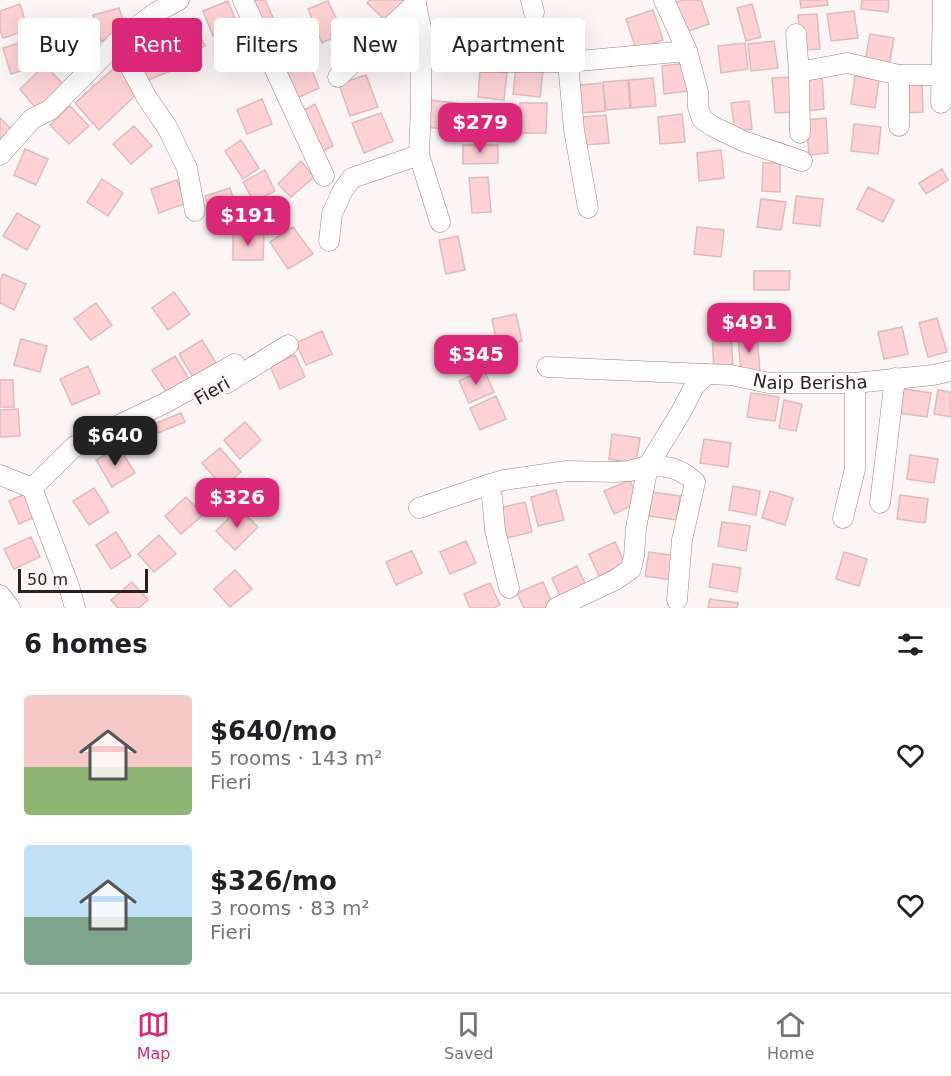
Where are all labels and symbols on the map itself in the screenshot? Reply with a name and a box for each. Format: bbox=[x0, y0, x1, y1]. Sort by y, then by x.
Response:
pin: $279 bbox=[444, 103, 516, 154]
pin: $191 bbox=[212, 196, 284, 247]
pin: $491 bbox=[713, 303, 785, 354]
pin: $345 bbox=[440, 335, 512, 386]
street label: Naip Berisha bbox=[751, 369, 868, 393]
street label: Fieri bbox=[190, 372, 233, 409]
pin: $640 bbox=[79, 416, 151, 467]
pin: $326 bbox=[201, 478, 273, 529]
scale bar bbox=[18, 566, 148, 594]

